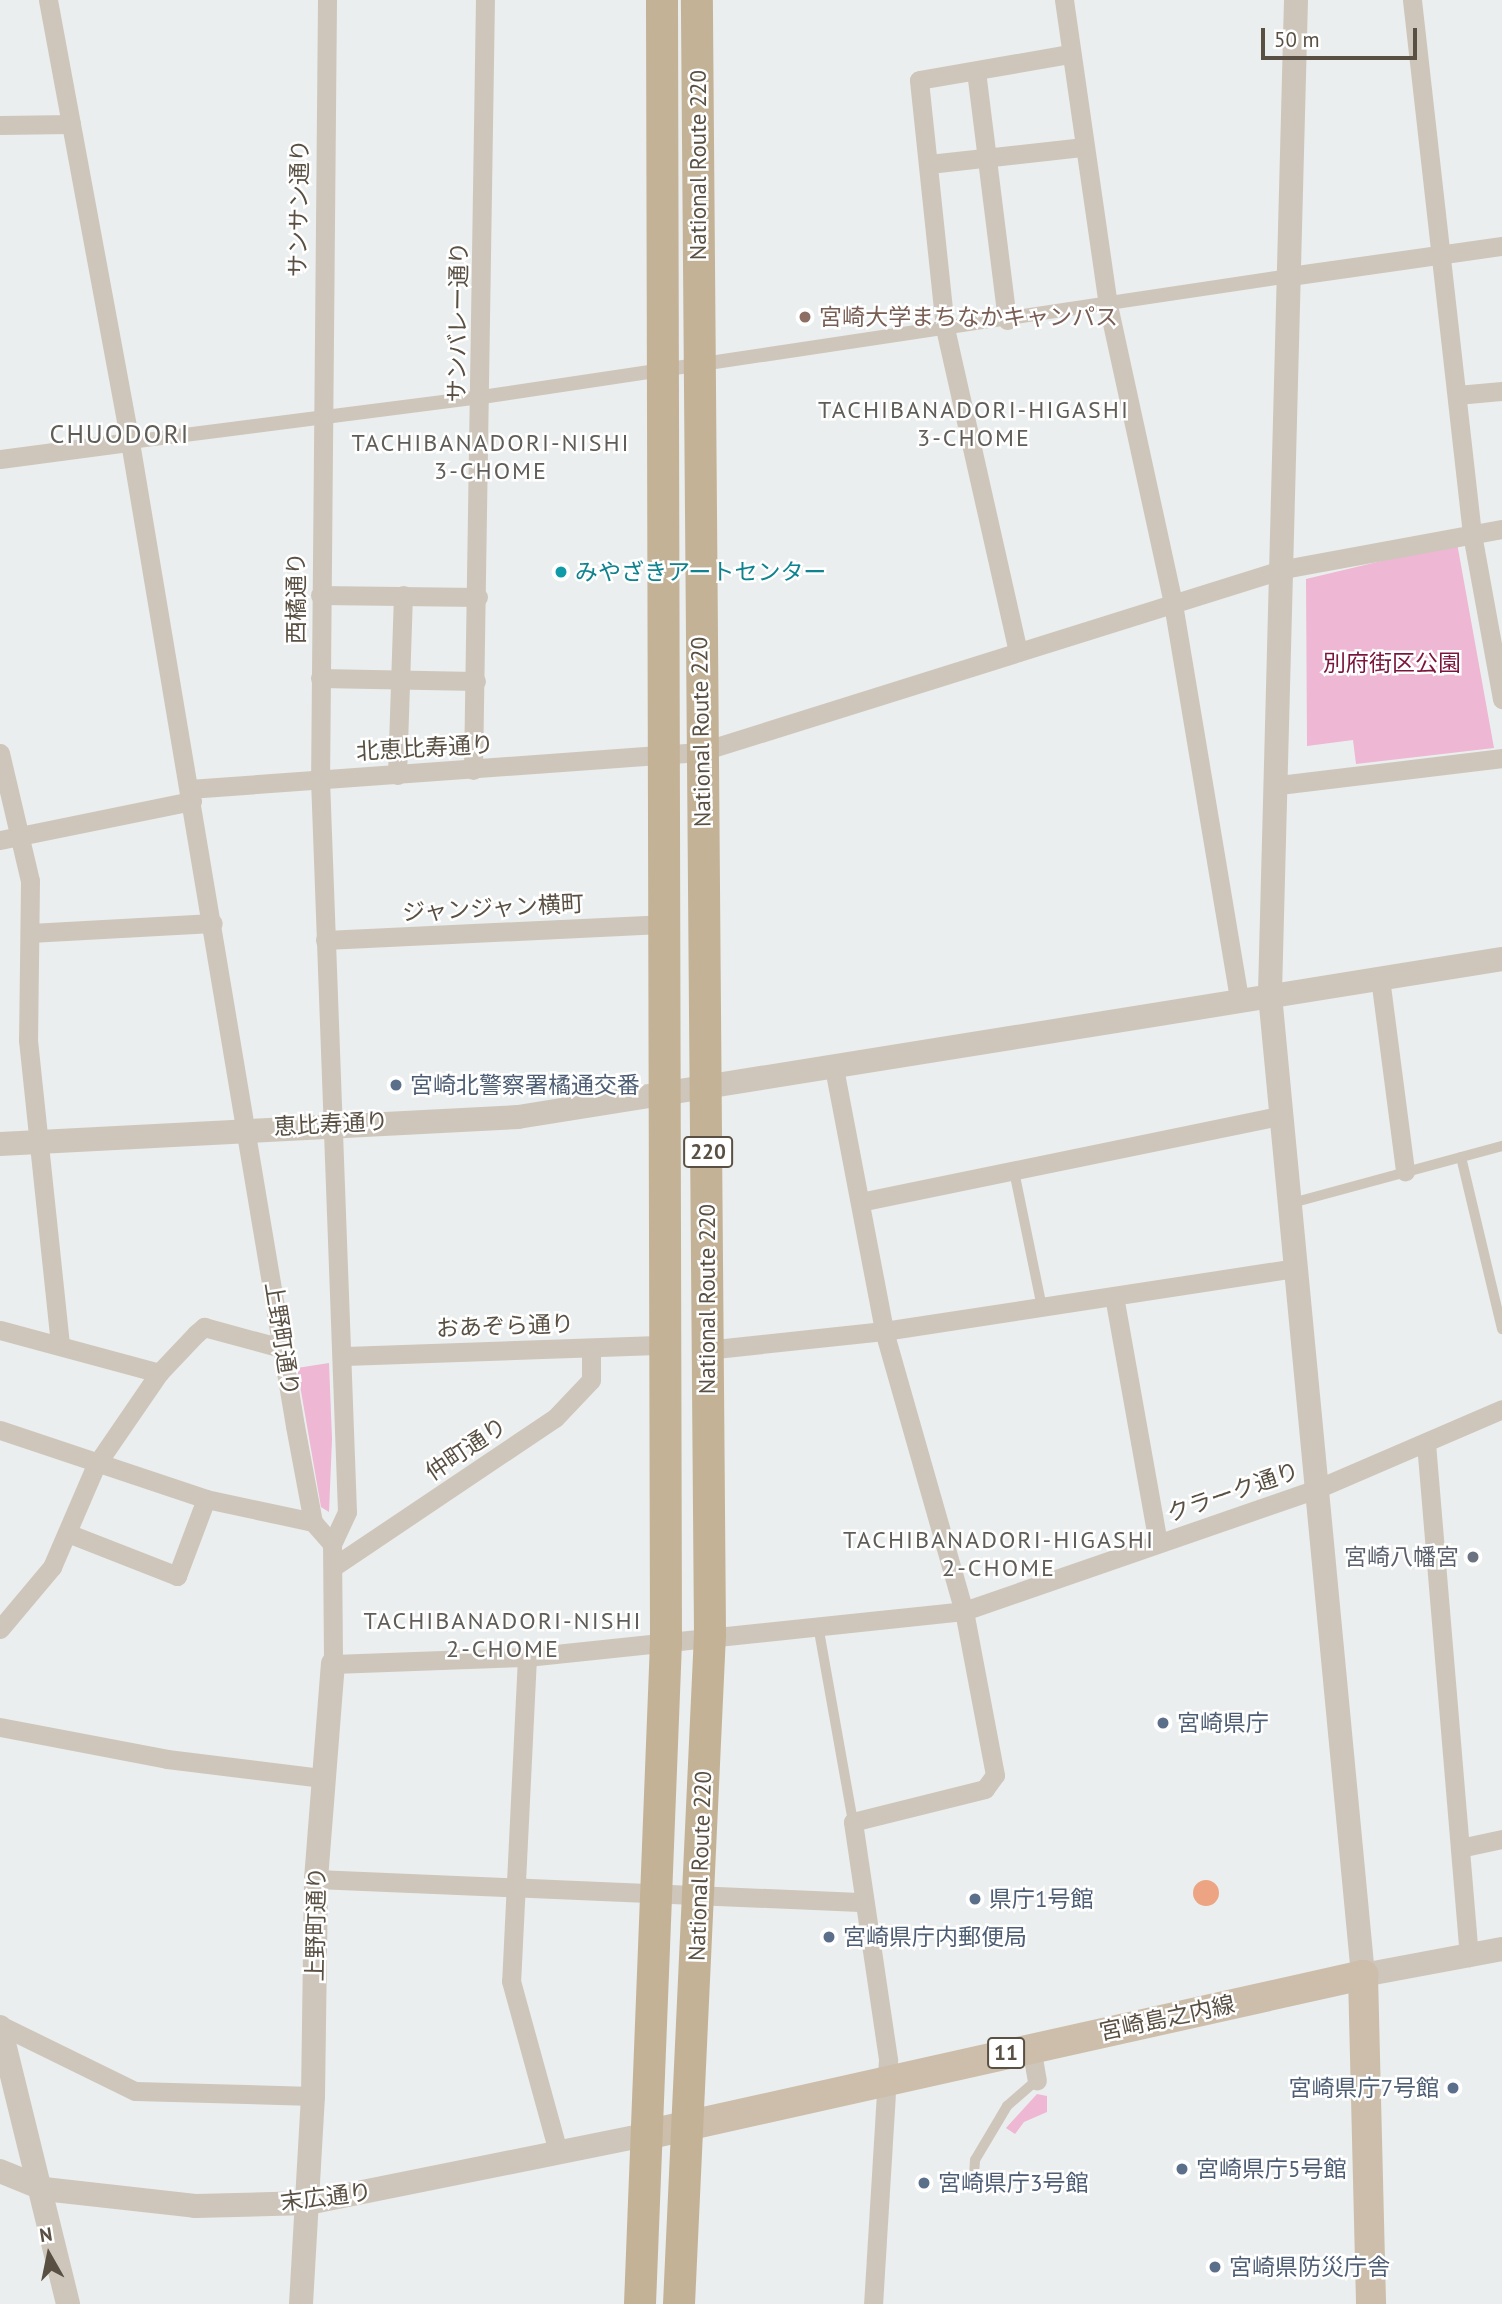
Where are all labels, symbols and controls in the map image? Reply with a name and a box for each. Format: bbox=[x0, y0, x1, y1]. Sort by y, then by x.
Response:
scale bar bbox=[1264, 14, 1420, 58]
text: 50 m bbox=[1274, 26, 1320, 53]
street label: National Route 220 bbox=[684, 70, 712, 260]
street label: サンサン通り bbox=[284, 139, 314, 277]
street label: サンバレー通り bbox=[443, 241, 473, 403]
place label: 宮崎大学まちなかキャンパス bbox=[819, 303, 1118, 331]
marker: 宮崎大学まちなかキャンパス bbox=[797, 309, 813, 325]
district label: TACHIBANADORI-HIGASHI 3-CHOME bbox=[821, 396, 1127, 452]
district label: CHUODORI bbox=[51, 418, 189, 450]
district label: TACHIBANADORI-NISHI 3-CHOME bbox=[354, 429, 628, 485]
street label: 西橘通り bbox=[282, 552, 310, 644]
place label: みやざきアートセンター bbox=[575, 558, 827, 586]
marker: みやざきアートセンター bbox=[553, 564, 569, 580]
street label: National Route 220 bbox=[686, 637, 716, 827]
park label: 別府街区公園 bbox=[1323, 649, 1461, 677]
street label: 北恵比寿通り bbox=[355, 731, 495, 765]
street label: ジャンジャン横町 bbox=[400, 889, 586, 927]
place label: 宮崎北警察署橘通交番 bbox=[410, 1071, 640, 1099]
marker: 宮崎北警察署橘通交番 bbox=[388, 1077, 404, 1093]
street label: 恵比寿通り bbox=[273, 1107, 389, 1141]
road number: 220 bbox=[682, 1134, 734, 1170]
street label: National Route 220 bbox=[693, 1204, 721, 1394]
street label: 上野町通り bbox=[259, 1280, 305, 1398]
street label: おあぞら通り bbox=[436, 1310, 574, 1342]
street label: 仲町通り bbox=[420, 1412, 512, 1486]
street label: クラーク通り bbox=[1163, 1456, 1303, 1528]
district label: TACHIBANADORI-HIGASHI 2-CHOME bbox=[846, 1526, 1152, 1582]
place label: 宮崎八幡宮 bbox=[1344, 1543, 1459, 1571]
marker: 宮崎八幡宮 bbox=[1465, 1549, 1481, 1565]
district label: TACHIBANADORI-NISHI 2-CHOME bbox=[366, 1607, 640, 1663]
place label: 宮崎県庁 bbox=[1177, 1709, 1269, 1737]
marker: 宮崎県庁 bbox=[1155, 1715, 1171, 1731]
street label: National Route 220 bbox=[683, 1770, 717, 1962]
street label: 上野町通り bbox=[301, 1866, 331, 1982]
place label: 県庁1号館 bbox=[989, 1885, 1094, 1913]
marker: 県庁1号館 bbox=[967, 1891, 983, 1907]
place label: 宮崎県庁内郵便局 bbox=[843, 1923, 1027, 1951]
marker: 宮崎県庁内郵便局 bbox=[821, 1929, 837, 1945]
street label: 宮崎島之内線 bbox=[1097, 1990, 1237, 2046]
road number: 11 bbox=[987, 2036, 1025, 2070]
place label: 宮崎県庁7号館 bbox=[1288, 2074, 1439, 2102]
marker: 宮崎県庁7号館 bbox=[1445, 2080, 1461, 2096]
place label: 宮崎県庁5号館 bbox=[1196, 2155, 1347, 2183]
marker: 宮崎県庁5号館 bbox=[1174, 2161, 1190, 2177]
place label: 宮崎県庁3号館 bbox=[938, 2169, 1089, 2197]
marker: 宮崎県庁3号館 bbox=[916, 2175, 932, 2191]
street label: 末広通り bbox=[279, 2178, 373, 2216]
north arrow bbox=[14, 2220, 84, 2290]
text: N bbox=[38, 2221, 54, 2247]
place label: 宮崎県防災庁舎 bbox=[1229, 2253, 1390, 2281]
marker: 宮崎県防災庁舎 bbox=[1207, 2259, 1223, 2275]

